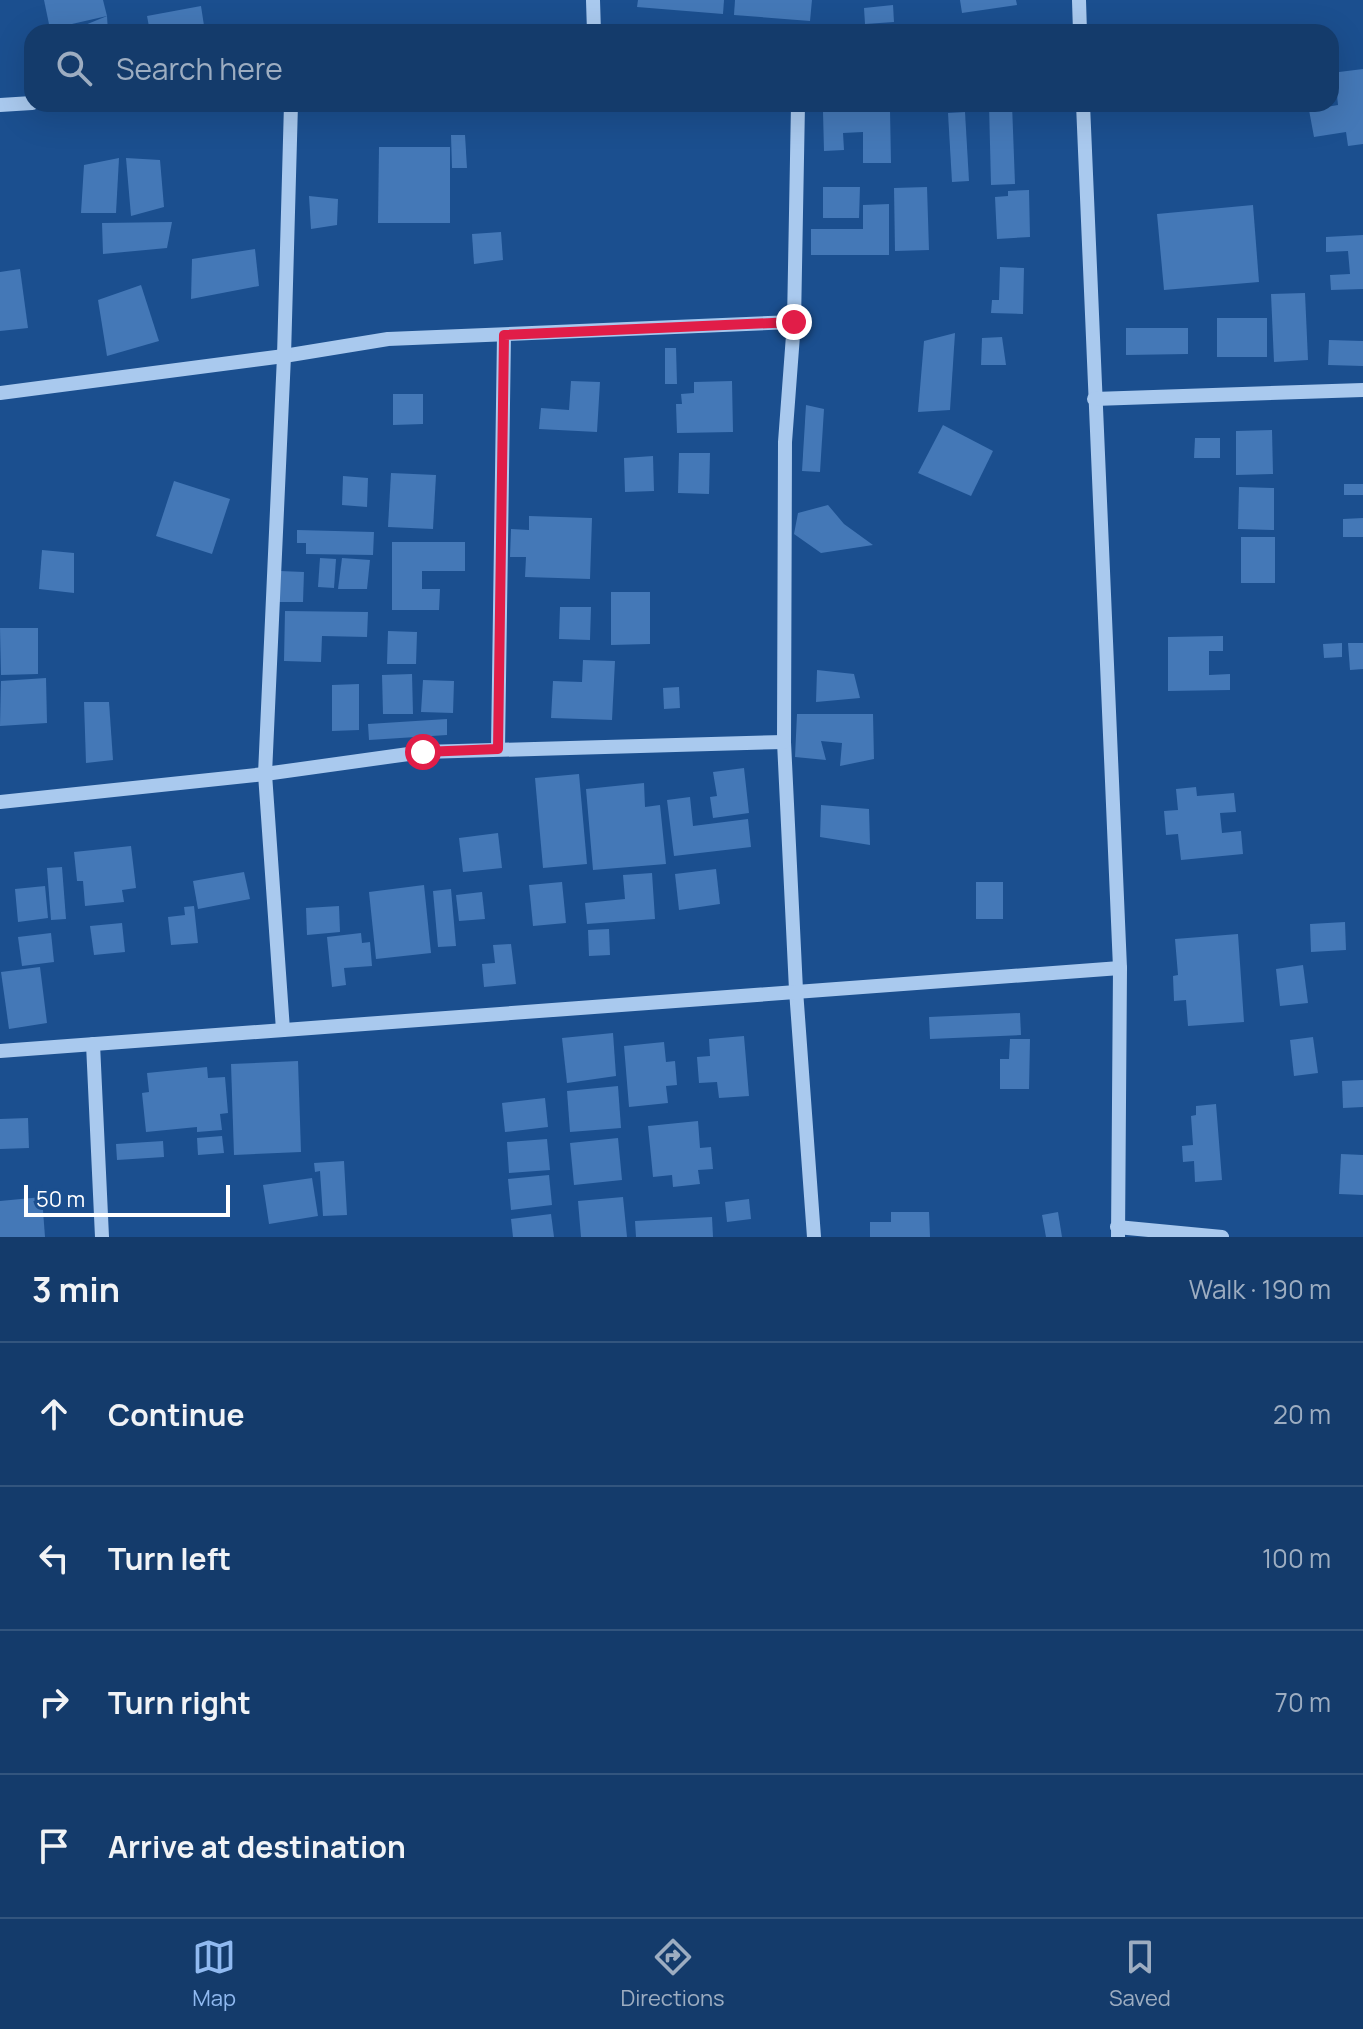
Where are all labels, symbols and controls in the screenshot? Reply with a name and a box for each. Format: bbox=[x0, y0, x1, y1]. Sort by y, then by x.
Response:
search box bbox=[24, 24, 1339, 112]
icon: search bbox=[52, 46, 96, 90]
text: Search here bbox=[116, 48, 283, 89]
route end bbox=[776, 304, 812, 340]
route start bbox=[405, 734, 441, 770]
scale bar bbox=[24, 1181, 230, 1217]
text: 50 m bbox=[36, 1184, 85, 1214]
text: 3 min bbox=[32, 1266, 120, 1312]
text: Walk · 190 m bbox=[1189, 1271, 1331, 1307]
icon: ahead bbox=[32, 1392, 76, 1436]
text: Continue bbox=[108, 1394, 244, 1435]
text: 20 m bbox=[1273, 1396, 1331, 1432]
icon: left bbox=[32, 1536, 76, 1580]
text: Turn left bbox=[108, 1538, 231, 1579]
text: 100 m bbox=[1262, 1540, 1331, 1576]
icon: right bbox=[32, 1680, 76, 1724]
text: Turn right bbox=[108, 1682, 251, 1723]
text: 70 m bbox=[1275, 1684, 1331, 1720]
icon: arrive bbox=[32, 1824, 76, 1868]
text: Arrive at destination bbox=[108, 1826, 406, 1867]
tab: Map bbox=[192, 1935, 236, 2013]
tab: Directions bbox=[620, 1935, 725, 2013]
tab: Saved bbox=[1109, 1935, 1171, 2013]

